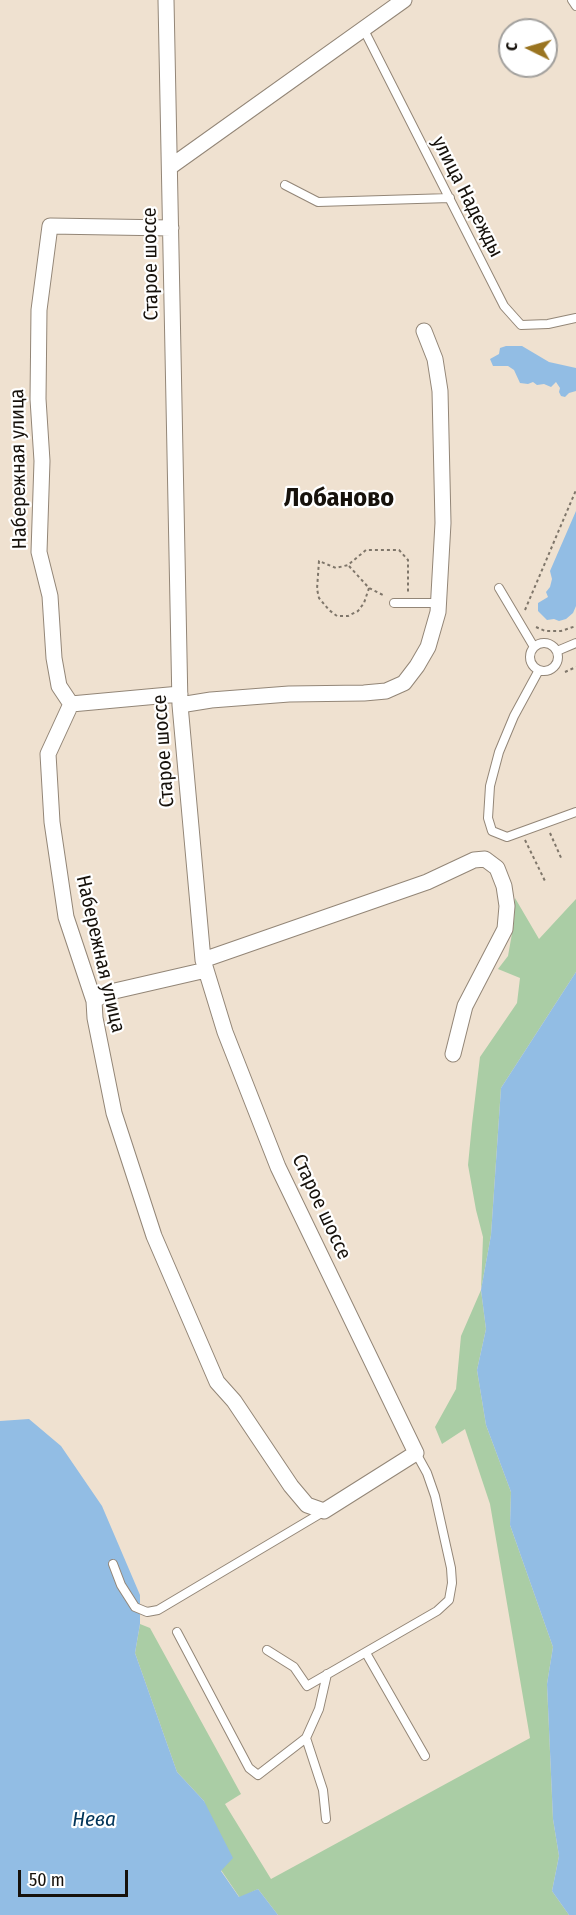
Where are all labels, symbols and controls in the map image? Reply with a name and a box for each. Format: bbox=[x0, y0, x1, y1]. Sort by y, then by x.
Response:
north arrow bbox=[498, 18, 558, 78]
text: С bbox=[502, 42, 521, 52]
street label: улица Надежды bbox=[426, 132, 508, 262]
street label: Старое шоссе bbox=[138, 207, 164, 321]
street label: Набережная улица bbox=[6, 389, 32, 549]
district label: Лобаново bbox=[284, 483, 394, 515]
street label: Старое шоссе bbox=[148, 694, 180, 808]
street label: Набережная улица bbox=[70, 873, 130, 1035]
street label: Старое шоссе bbox=[286, 1151, 356, 1263]
water label: Нева bbox=[72, 1807, 116, 1833]
scale bar bbox=[21, 1858, 130, 1896]
text: 50 m bbox=[29, 1869, 65, 1891]

